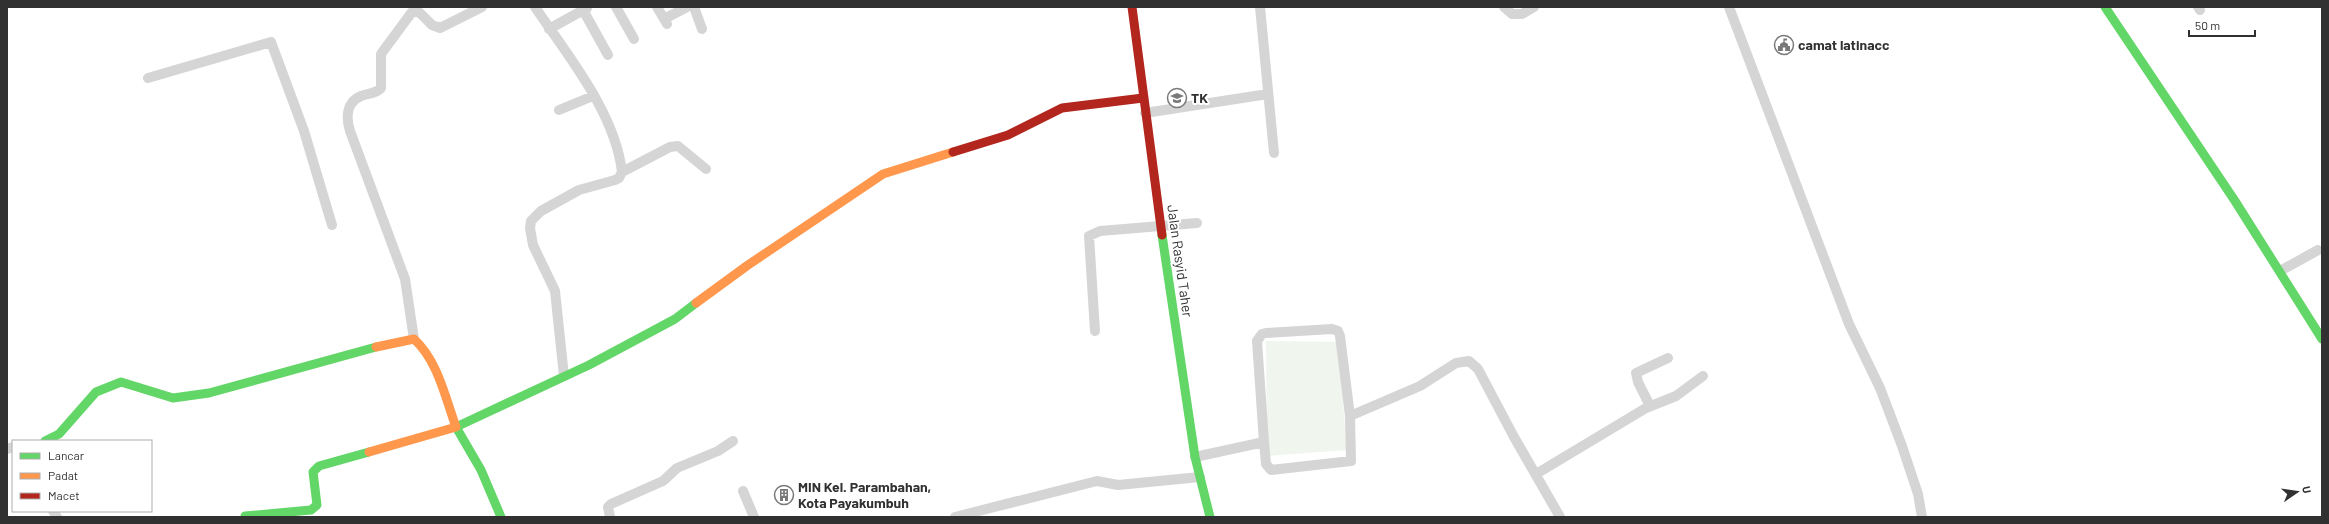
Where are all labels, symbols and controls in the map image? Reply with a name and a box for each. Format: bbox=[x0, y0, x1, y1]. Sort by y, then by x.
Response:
scale bar bbox=[2189, 12, 2255, 38]
text: 50 m bbox=[2195, 18, 2220, 32]
public building icon: camat latinacc bbox=[1773, 34, 1795, 56]
place label: camat latinacc bbox=[1798, 36, 1890, 53]
school or university icon: TK bbox=[1166, 87, 1188, 109]
place label: TK bbox=[1191, 89, 1208, 106]
street label: Jalan Rasyid Taher bbox=[1164, 204, 1197, 318]
legend bbox=[12, 440, 152, 512]
text: Lancar bbox=[48, 448, 85, 462]
text: Padat bbox=[48, 468, 78, 482]
north arrow bbox=[2277, 472, 2317, 512]
place label: MIN Kel. Parambahan, Kota Payakumbuh bbox=[798, 478, 931, 511]
building icon: MIN Kel. Parambahan, Kota Payakumbuh bbox=[773, 484, 795, 506]
text: U bbox=[2300, 485, 2314, 495]
text: Macet bbox=[48, 488, 80, 502]

